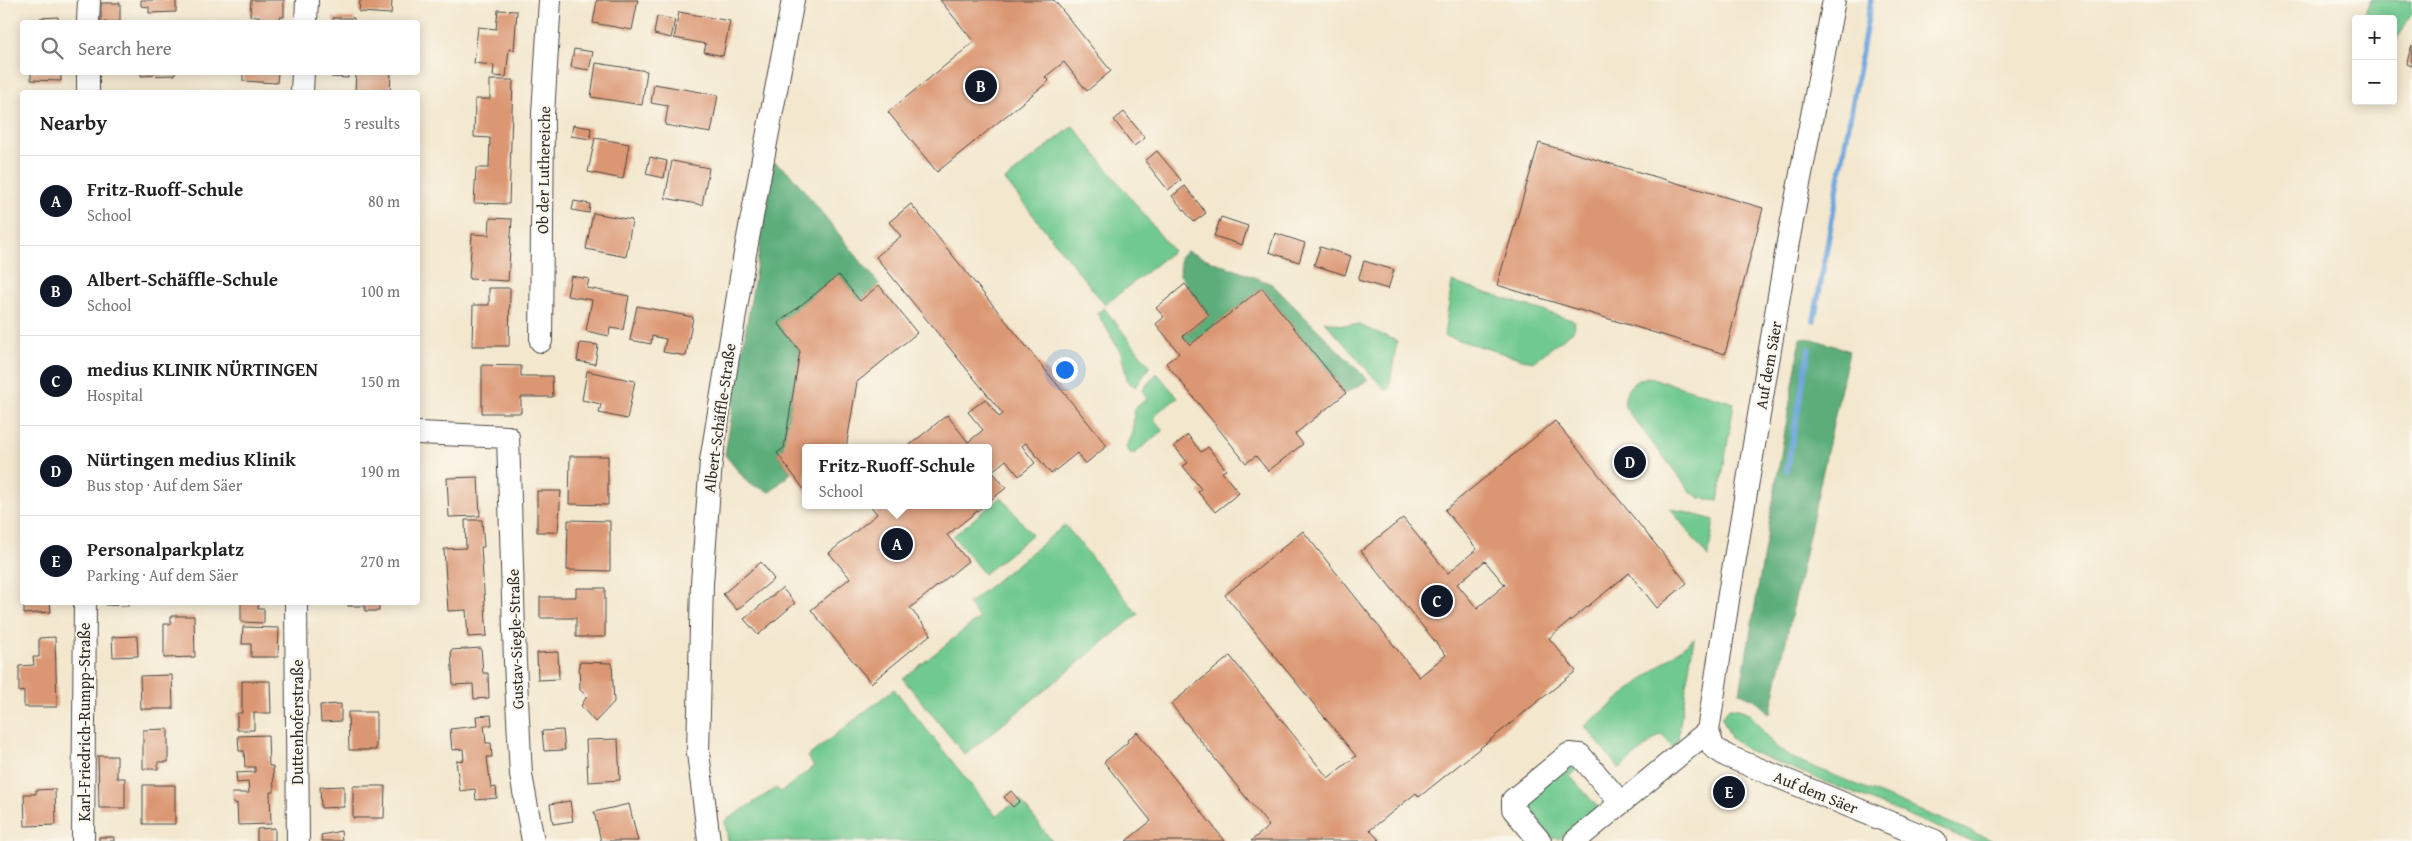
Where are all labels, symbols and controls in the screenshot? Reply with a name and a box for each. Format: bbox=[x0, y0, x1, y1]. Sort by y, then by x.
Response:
map controls bbox=[2352, 15, 2397, 105]
button: + bbox=[2352, 15, 2397, 60]
search box bbox=[20, 20, 420, 75]
icon: search bbox=[38, 34, 66, 62]
text: Search here bbox=[78, 34, 172, 62]
button: − bbox=[2352, 60, 2397, 105]
pin: B bbox=[965, 67, 997, 105]
street label: Ob der Luthereiche bbox=[530, 106, 556, 234]
text: Nearby bbox=[40, 107, 107, 138]
text: 5 results bbox=[343, 111, 400, 135]
text: Fritz-Ruoff-Schule bbox=[87, 175, 243, 203]
text: A bbox=[51, 189, 61, 213]
text: 80 m bbox=[368, 189, 400, 213]
text: School bbox=[87, 203, 131, 227]
text: Albert-Schäffle-Schule bbox=[87, 265, 278, 293]
text: B bbox=[51, 279, 61, 303]
text: 100 m bbox=[360, 279, 400, 303]
text: School bbox=[87, 293, 131, 317]
street label: Auf dem Säer bbox=[1748, 319, 1788, 411]
street label: Albert-Schäffle-Straße bbox=[697, 342, 741, 494]
text: medius KLINIK NÜRTINGEN bbox=[87, 355, 318, 383]
your location bbox=[1052, 357, 1078, 383]
text: C bbox=[51, 369, 61, 393]
text: 150 m bbox=[360, 369, 400, 393]
text: Hospital bbox=[87, 383, 143, 407]
pin: D bbox=[1614, 443, 1646, 481]
popup bbox=[802, 444, 992, 509]
text: Nürtingen medius Klinik bbox=[87, 445, 296, 473]
text: Fritz-Ruoff-Schule bbox=[819, 451, 975, 479]
text: D bbox=[51, 459, 61, 483]
text: 190 m bbox=[360, 459, 400, 483]
text: Bus stop · Auf dem Säer bbox=[87, 473, 242, 497]
text: School bbox=[819, 479, 863, 503]
pin: A bbox=[881, 525, 913, 563]
text: Personalparkplatz bbox=[87, 535, 244, 563]
text: E bbox=[52, 549, 60, 573]
text: 270 m bbox=[360, 549, 400, 573]
text: Parking · Auf dem Säer bbox=[87, 563, 238, 587]
street label: Gustav-Siegle-Straße bbox=[501, 568, 529, 710]
pin: C bbox=[1421, 582, 1453, 620]
street label: Karl-Friedrich-Rumpp-Straße bbox=[72, 622, 96, 822]
street label: Duttenhoferstraße bbox=[285, 659, 309, 785]
street label: Auf dem Säer bbox=[1770, 764, 1862, 820]
pin: E bbox=[1713, 773, 1745, 811]

